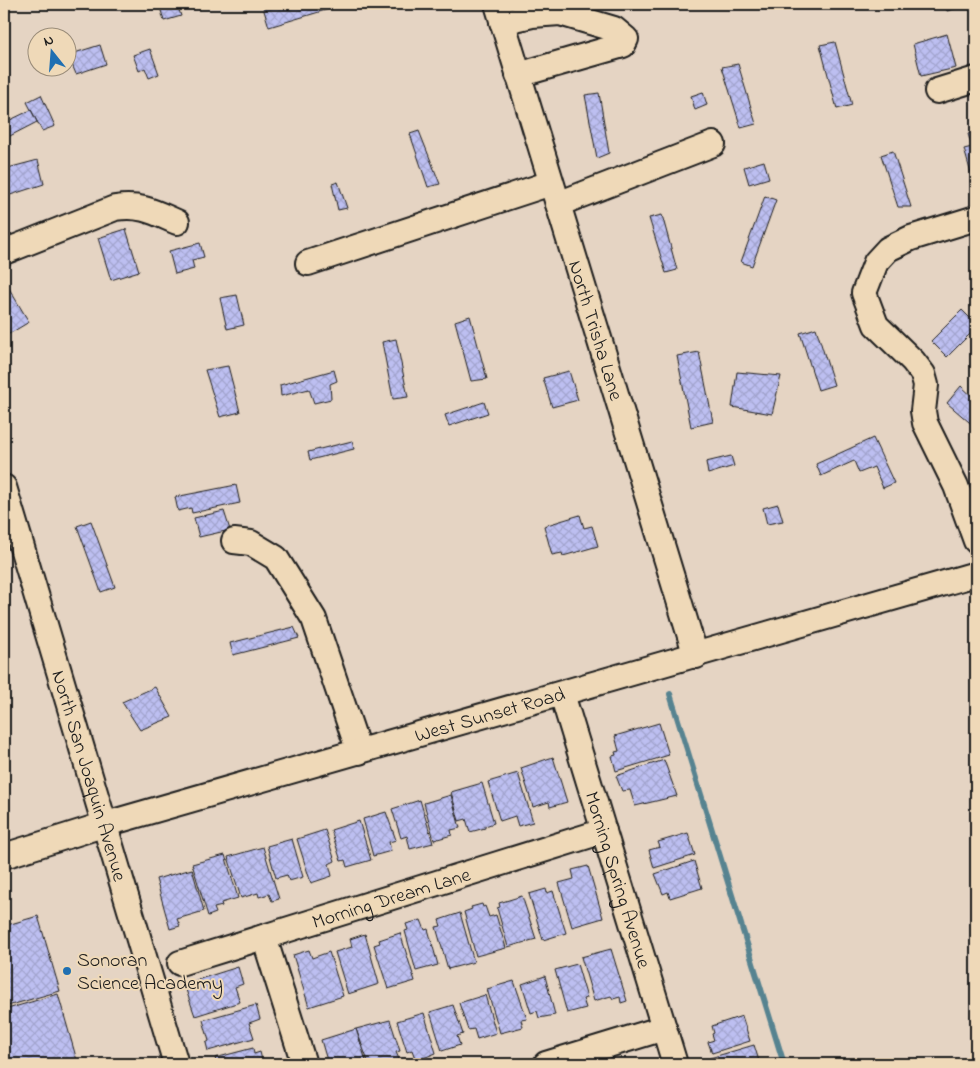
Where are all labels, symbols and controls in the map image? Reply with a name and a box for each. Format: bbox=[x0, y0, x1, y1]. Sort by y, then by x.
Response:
north arrow bbox=[28, 28, 78, 78]
text: N bbox=[41, 30, 56, 52]
street label: North Trisha Lane bbox=[559, 257, 629, 405]
street label: North San Joaquin Avenue bbox=[42, 667, 133, 885]
street label: West Sunset Road bbox=[412, 681, 569, 752]
street label: Morning Spring Avenue bbox=[576, 788, 657, 972]
street label: Morning Dream Lane bbox=[309, 861, 475, 938]
place label: Sonoran Science Academy bbox=[77, 947, 223, 999]
marker: Sonoran Science Academy bbox=[61, 965, 73, 977]

